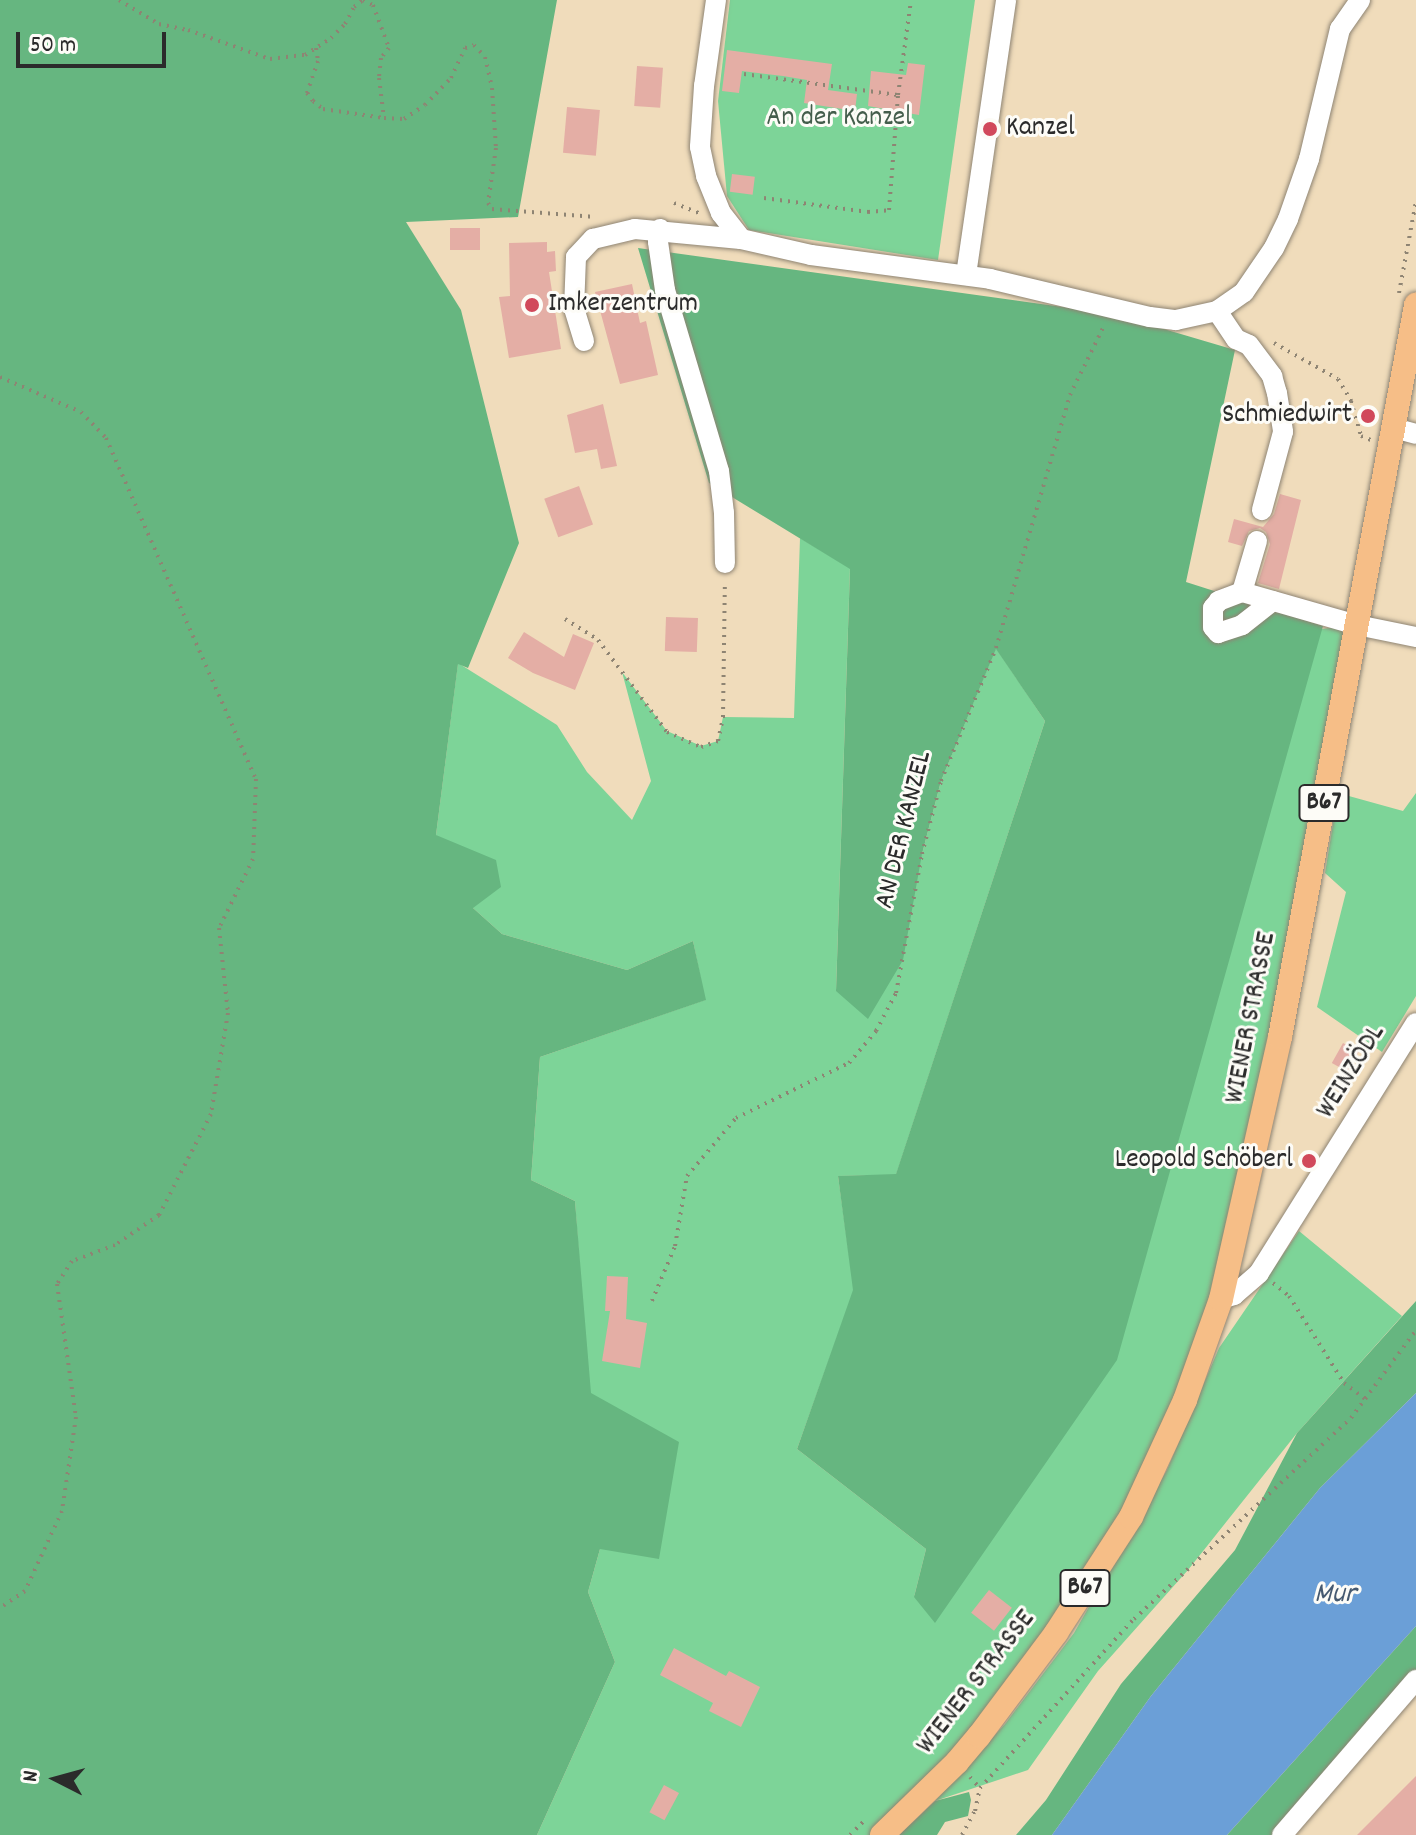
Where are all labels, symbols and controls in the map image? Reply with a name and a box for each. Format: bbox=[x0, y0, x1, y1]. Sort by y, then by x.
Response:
scale bar bbox=[20, 16, 170, 66]
text: 50 m bbox=[30, 29, 76, 63]
park label: An der Kanzel bbox=[766, 102, 912, 136]
place label: Kanzel bbox=[1006, 112, 1075, 146]
marker: Kanzel bbox=[981, 120, 999, 138]
place label: Imkerzentrum bbox=[548, 288, 698, 322]
marker: Imkerzentrum bbox=[523, 296, 541, 314]
place label: Schmiedwirt bbox=[1222, 399, 1352, 433]
marker: Schmiedwirt bbox=[1359, 407, 1377, 425]
street label: AN DER KANZEL bbox=[869, 748, 941, 912]
road number: B67 bbox=[1298, 781, 1350, 825]
street label: WIENER STRASSE bbox=[1219, 929, 1285, 1107]
street label: WEINZÖDL bbox=[1310, 1019, 1394, 1125]
place label: Leopold Schöberl bbox=[1115, 1144, 1293, 1178]
marker: Leopold Schöberl bbox=[1300, 1152, 1318, 1170]
road number: B67 bbox=[1059, 1566, 1111, 1610]
water label: Mur bbox=[1314, 1578, 1356, 1614]
street label: WIENER STRASSE bbox=[910, 1604, 1044, 1762]
north arrow bbox=[16, 1739, 96, 1819]
text: N bbox=[16, 1769, 48, 1783]

